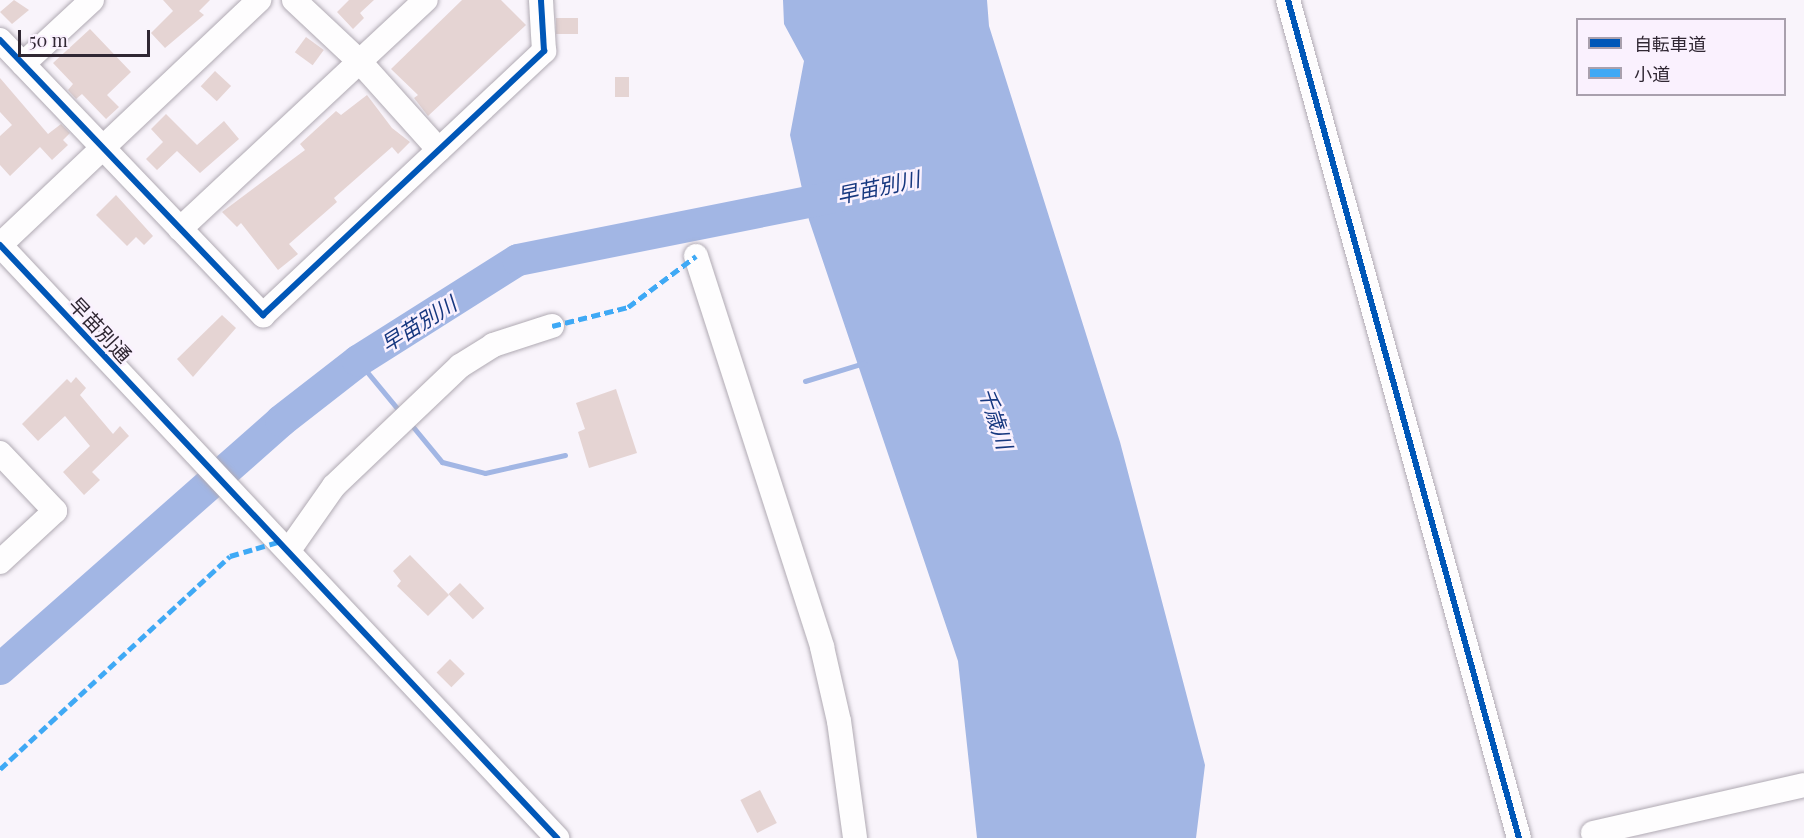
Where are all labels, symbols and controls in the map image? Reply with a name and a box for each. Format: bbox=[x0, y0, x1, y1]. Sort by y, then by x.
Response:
scale bar bbox=[21, 18, 153, 56]
legend bbox=[1576, 18, 1786, 96]
text: 50 m bbox=[29, 28, 68, 52]
text: 自転車道 bbox=[1634, 32, 1706, 56]
text: 小道 bbox=[1634, 62, 1670, 86]
water label: 早苗別川 bbox=[834, 165, 922, 207]
water label: 早苗別川 bbox=[376, 290, 460, 356]
street label: 早苗別通 bbox=[65, 292, 137, 366]
water label: 千歳川 bbox=[975, 384, 1019, 452]

